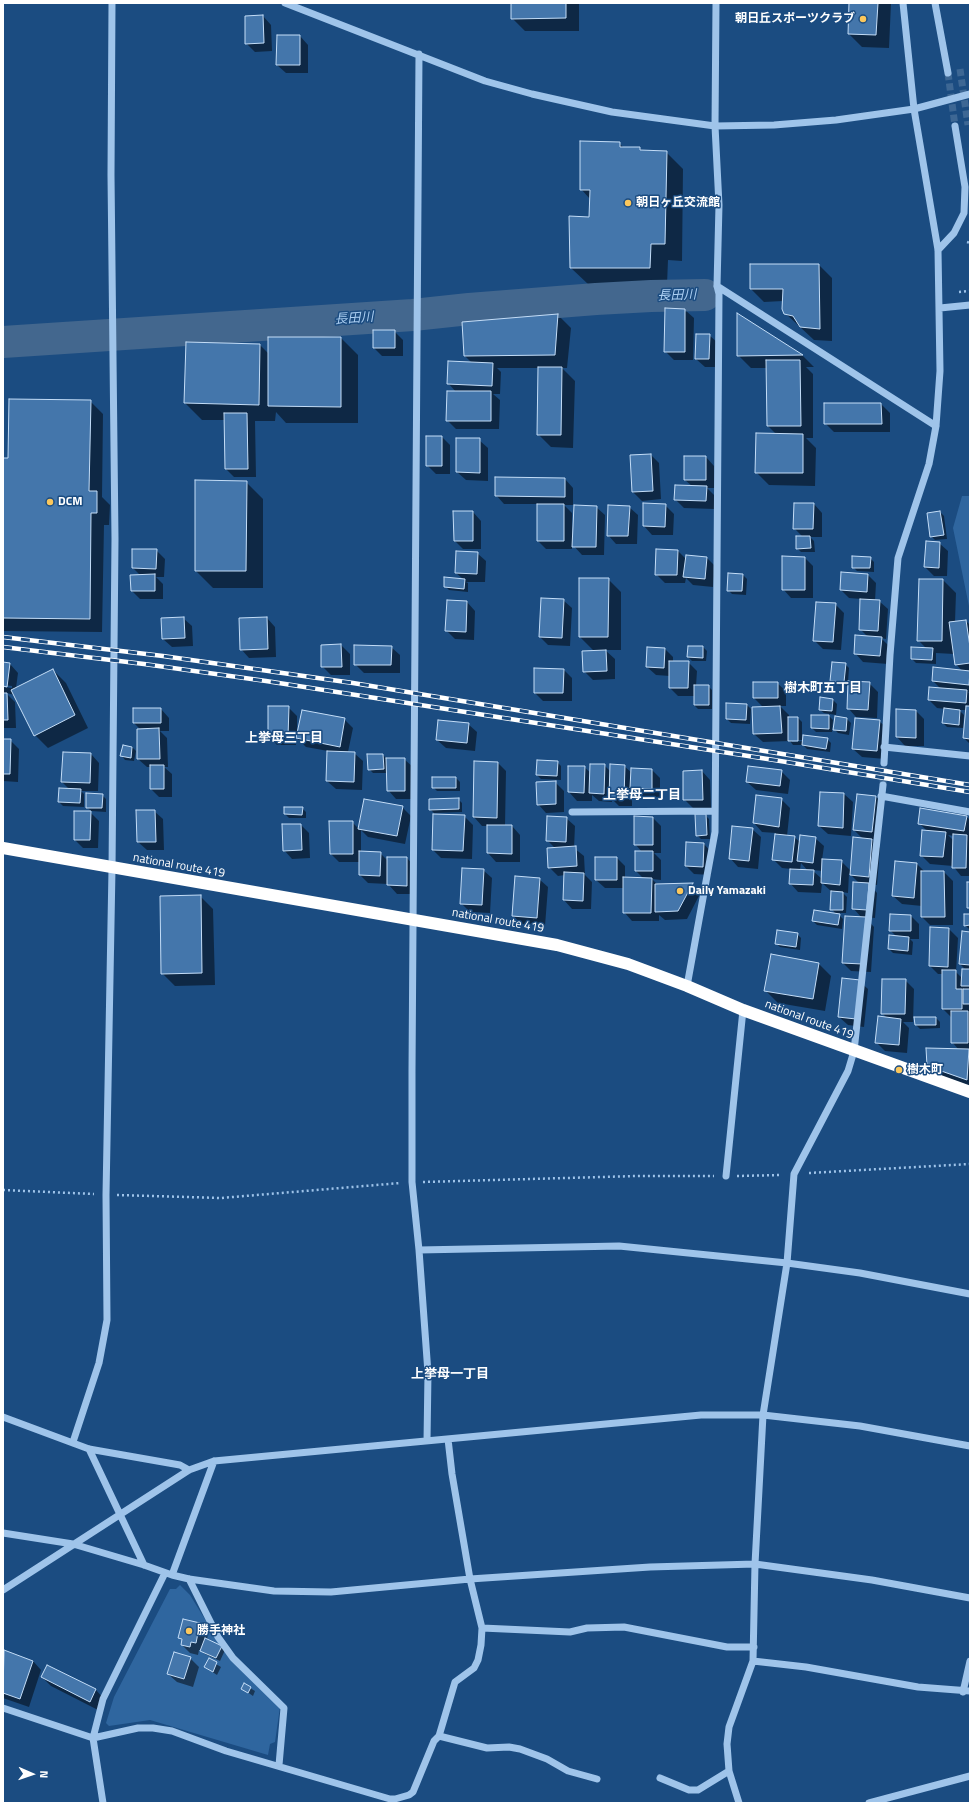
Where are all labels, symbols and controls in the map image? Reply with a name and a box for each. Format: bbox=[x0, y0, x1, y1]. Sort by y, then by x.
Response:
place label: 朝日丘スポーツクラブ bbox=[735, 12, 855, 26]
marker: 朝日丘スポーツクラブ bbox=[858, 14, 868, 24]
place label: 朝日ヶ丘交流館 bbox=[636, 196, 720, 210]
marker: 朝日ヶ丘交流館 bbox=[623, 198, 633, 208]
water label: 長田川 bbox=[657, 288, 697, 304]
water label: 長田川 bbox=[334, 310, 374, 328]
place label: DCM bbox=[58, 495, 82, 509]
marker: DCM bbox=[45, 497, 55, 507]
district label: 樹木町五丁目 bbox=[784, 681, 862, 697]
district label: 上挙母三丁目 bbox=[245, 731, 323, 747]
district label: 上挙母二丁目 bbox=[603, 788, 681, 804]
street label: national route 419 bbox=[132, 851, 226, 881]
place label: Daily Yamazaki bbox=[688, 884, 766, 898]
marker: Daily Yamazaki bbox=[675, 886, 685, 896]
street label: national route 419 bbox=[451, 906, 545, 936]
street label: national route 419 bbox=[763, 997, 855, 1043]
place label: 樹木町 bbox=[907, 1063, 943, 1077]
marker: 樹木町 bbox=[894, 1065, 904, 1075]
district label: 上挙母一丁目 bbox=[411, 1367, 489, 1383]
place label: 勝手神社 bbox=[197, 1624, 245, 1638]
marker: 勝手神社 bbox=[184, 1626, 194, 1636]
north arrow bbox=[12, 1754, 52, 1794]
text: N bbox=[36, 1770, 52, 1779]

